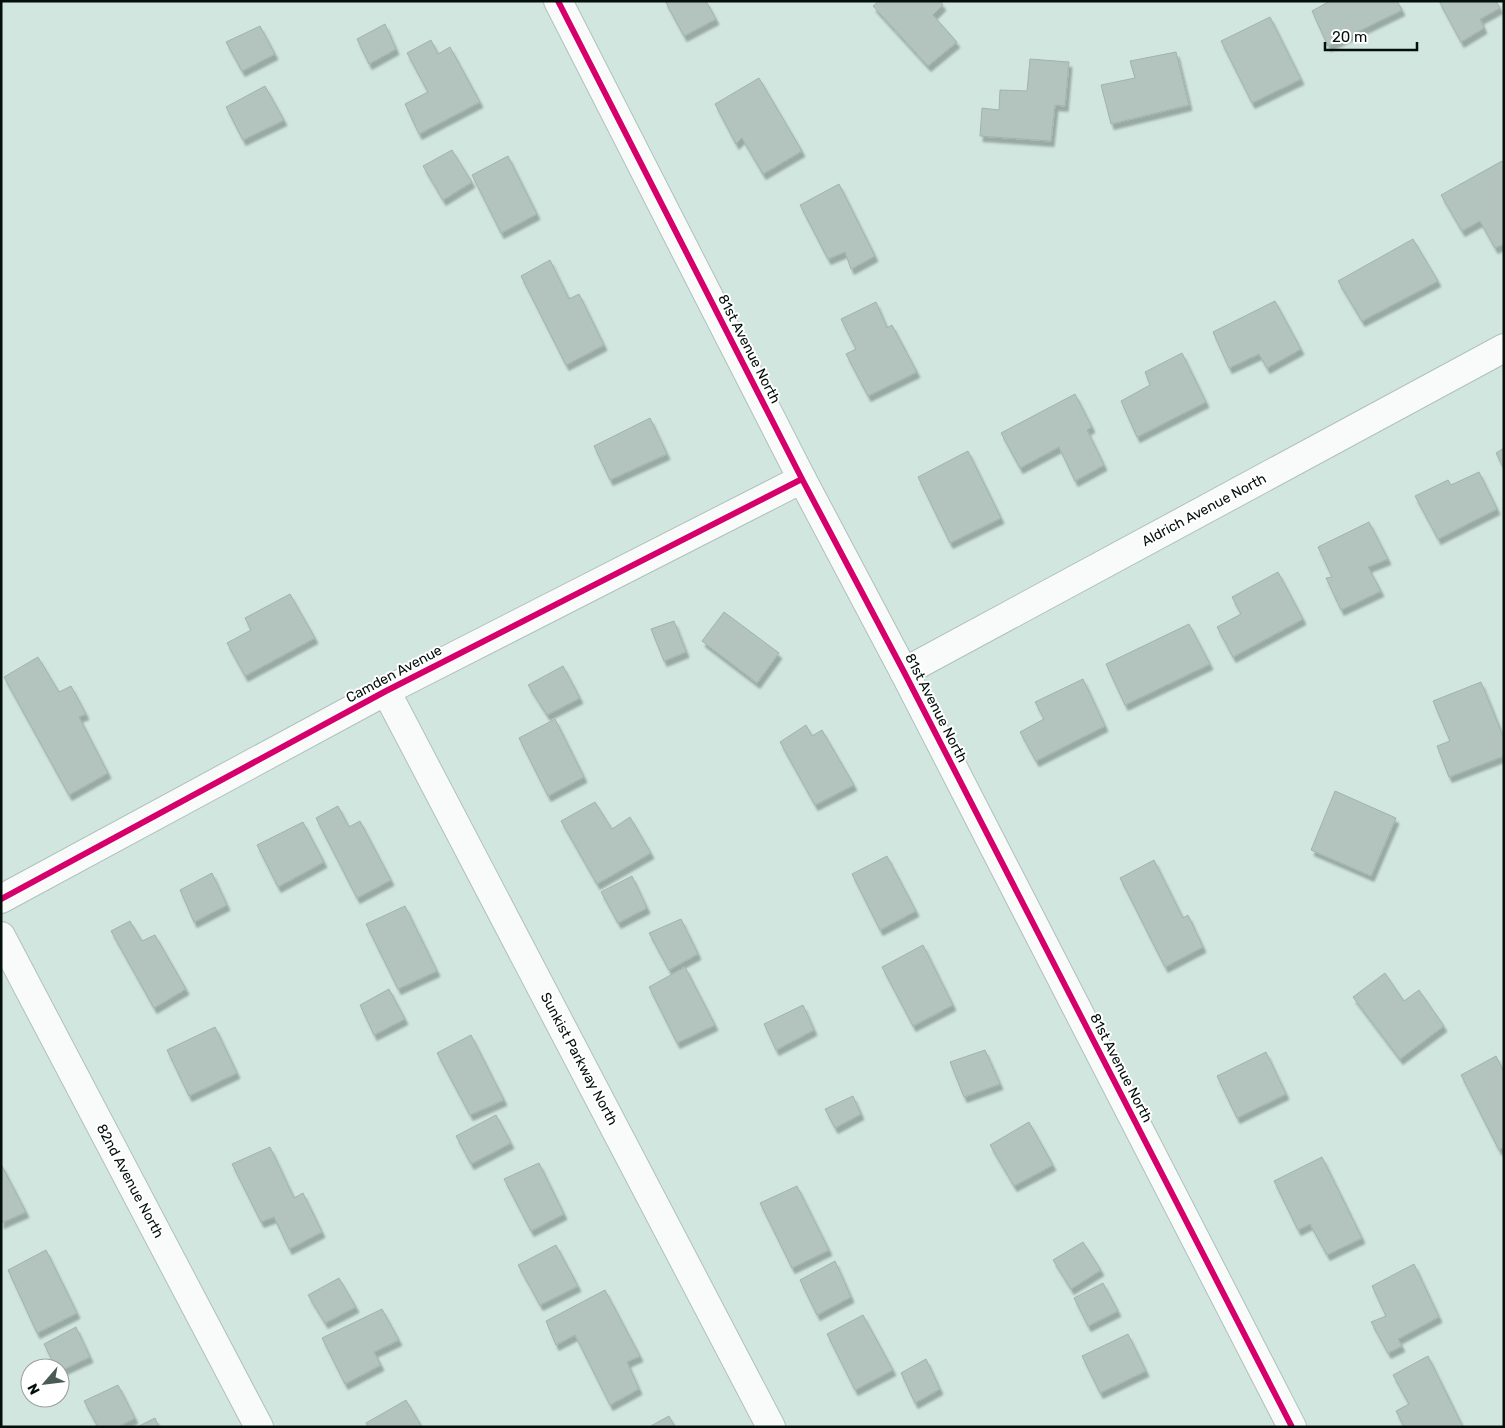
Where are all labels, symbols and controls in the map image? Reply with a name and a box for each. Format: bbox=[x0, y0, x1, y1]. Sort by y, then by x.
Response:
scale bar bbox=[1325, 20, 1418, 52]
text: 20 m bbox=[1332, 28, 1367, 46]
street label: 81st Avenue North bbox=[714, 292, 784, 406]
street label: Aldrich Avenue North bbox=[1139, 470, 1269, 550]
street label: Camden Avenue bbox=[343, 641, 445, 706]
street label: 81st Avenue North bbox=[901, 651, 971, 765]
street label: Sunkist Parkway North bbox=[537, 990, 621, 1128]
street label: 81st Avenue North bbox=[1086, 1011, 1156, 1125]
street label: 82nd Avenue North bbox=[93, 1121, 167, 1241]
north arrow bbox=[20, 1358, 70, 1408]
text: N bbox=[24, 1380, 44, 1397]

